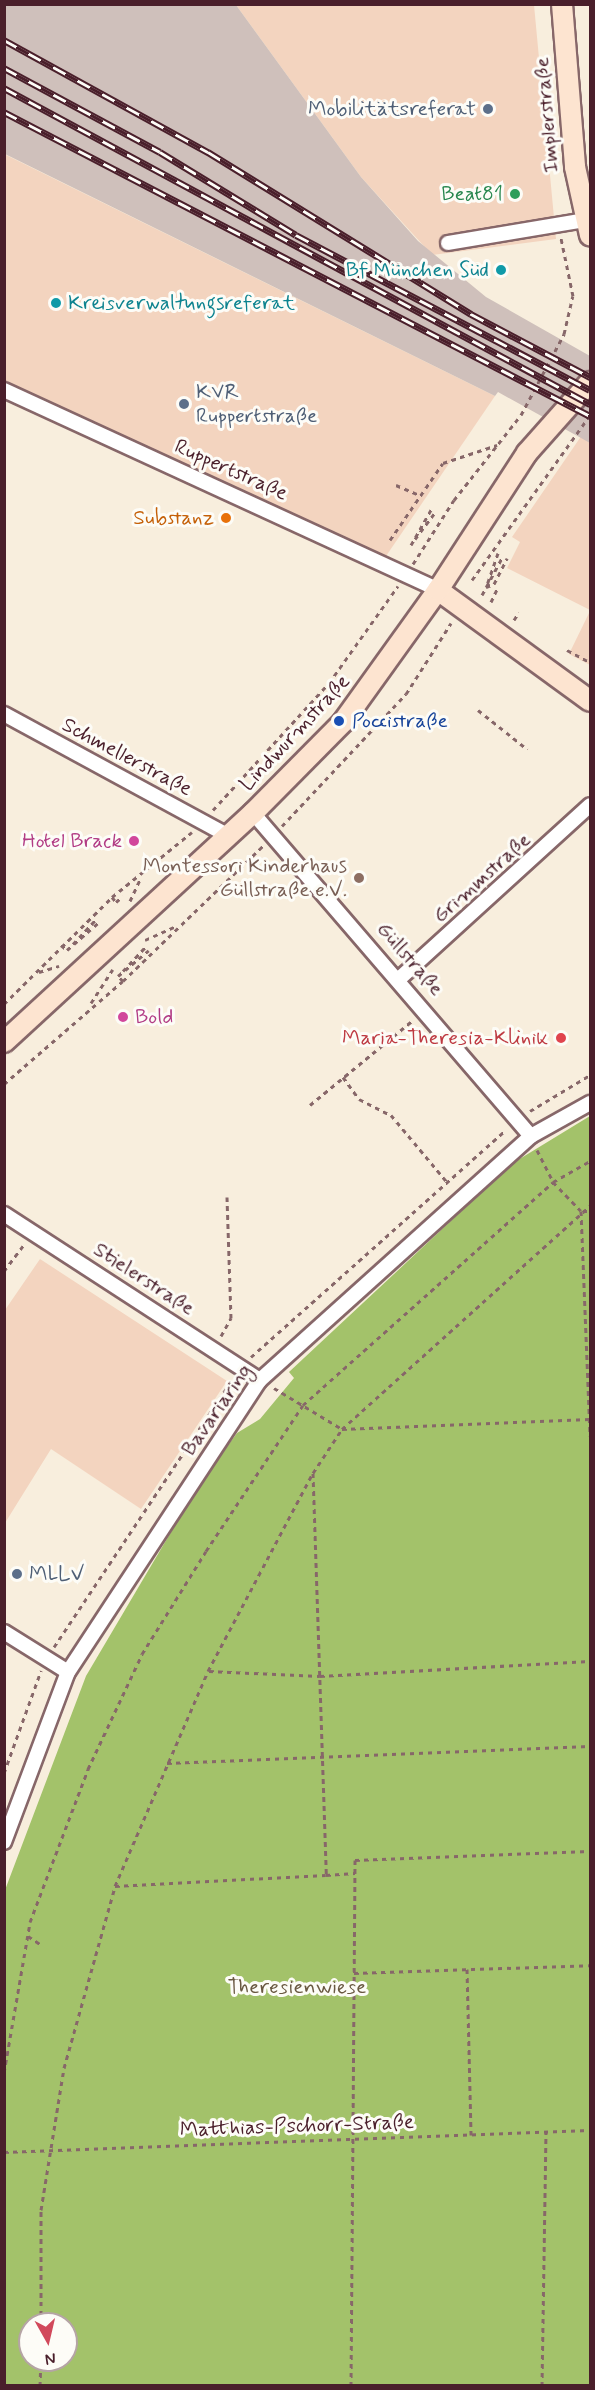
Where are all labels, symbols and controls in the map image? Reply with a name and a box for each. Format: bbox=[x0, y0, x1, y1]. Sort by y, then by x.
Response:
street label: Implerstraße bbox=[529, 56, 565, 174]
place label: Mobilitätsreferat bbox=[308, 96, 476, 122]
marker: Mobilitätsreferat bbox=[481, 102, 495, 116]
place label: Beat81 bbox=[441, 181, 503, 207]
marker: Beat81 bbox=[508, 187, 522, 201]
place label: Bf München Süd bbox=[344, 257, 489, 283]
marker: Bf München Süd bbox=[494, 263, 508, 277]
place label: Kreisverwaltungsreferat bbox=[68, 290, 295, 316]
marker: Kreisverwaltungsreferat bbox=[49, 296, 63, 310]
place label: KVR Ruppertstraße bbox=[196, 379, 317, 429]
marker: KVR Ruppertstraße bbox=[177, 397, 191, 411]
street label: Ruppertstraße bbox=[170, 434, 292, 506]
place label: Substanz bbox=[133, 505, 214, 531]
marker: Substanz bbox=[219, 511, 233, 525]
street label: Lindwurmstraße bbox=[235, 669, 355, 797]
place label: Poccistraße bbox=[352, 708, 448, 734]
street label: Schmellerstraße bbox=[58, 712, 196, 802]
marker: Poccistraße bbox=[330, 712, 348, 730]
place label: Hotel Brack bbox=[22, 828, 122, 854]
street label: Grimmstraße bbox=[428, 828, 536, 928]
marker: Hotel Brack bbox=[127, 834, 141, 848]
place label: Montessori Kinderhaus Güllstraße e.V. bbox=[139, 853, 347, 903]
marker: Montessori Kinderhaus Güllstraße e.V. bbox=[352, 871, 366, 885]
street label: Güllstraße bbox=[371, 917, 449, 1001]
place label: Bold bbox=[135, 1004, 173, 1030]
marker: Bold bbox=[116, 1010, 130, 1024]
place label: Maria-Theresia-Klinik bbox=[342, 1025, 548, 1051]
marker: Maria-Theresia-Klinik bbox=[552, 1029, 570, 1047]
street label: Stielerstraße bbox=[89, 1237, 199, 1321]
street label: Bavariaring bbox=[176, 1359, 258, 1461]
place label: MLLV bbox=[29, 1561, 84, 1587]
marker: MLLV bbox=[10, 1567, 24, 1581]
park label: Theresienwiese bbox=[228, 1974, 366, 2000]
street label: Matthias-Pschorr-Straße bbox=[179, 2109, 415, 2143]
north arrow bbox=[18, 2312, 78, 2372]
text: N bbox=[44, 2347, 57, 2369]

